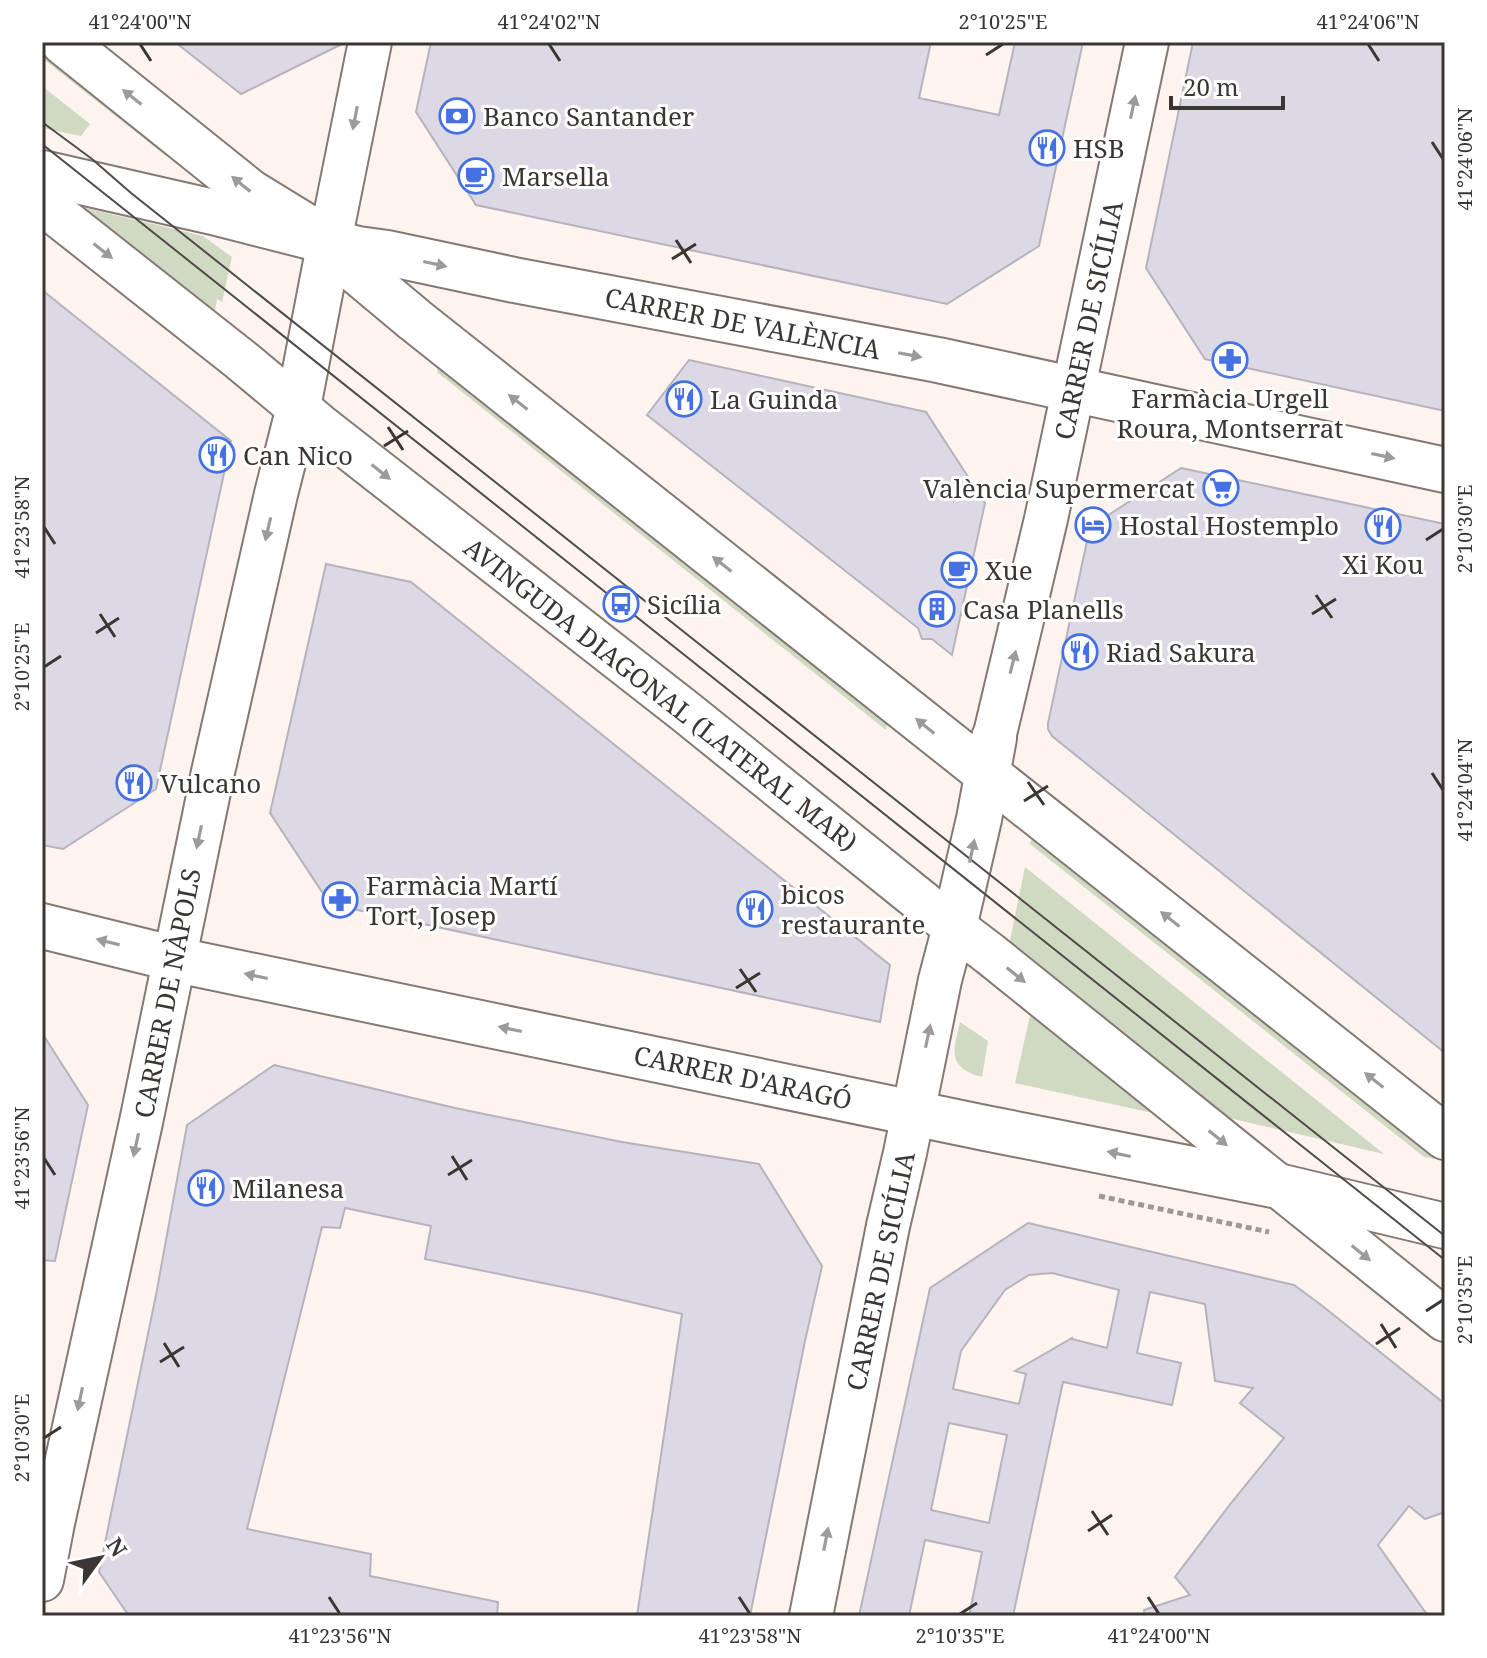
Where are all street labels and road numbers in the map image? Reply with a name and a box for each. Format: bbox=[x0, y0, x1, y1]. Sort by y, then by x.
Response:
street label: CARRER DE SICÍLIA bbox=[1045, 196, 1131, 443]
street label: CARRER DE VALÈNCIA bbox=[602, 279, 885, 368]
street label: AVINGUDA DIAGONAL (LATERAL MAR) bbox=[457, 529, 865, 859]
street label: CARRER DE NÀPOLS bbox=[125, 865, 209, 1121]
street label: CARRER D'ARAGÓ bbox=[631, 1036, 855, 1118]
street label: CARRER DE SICÍLIA bbox=[837, 1147, 923, 1394]

